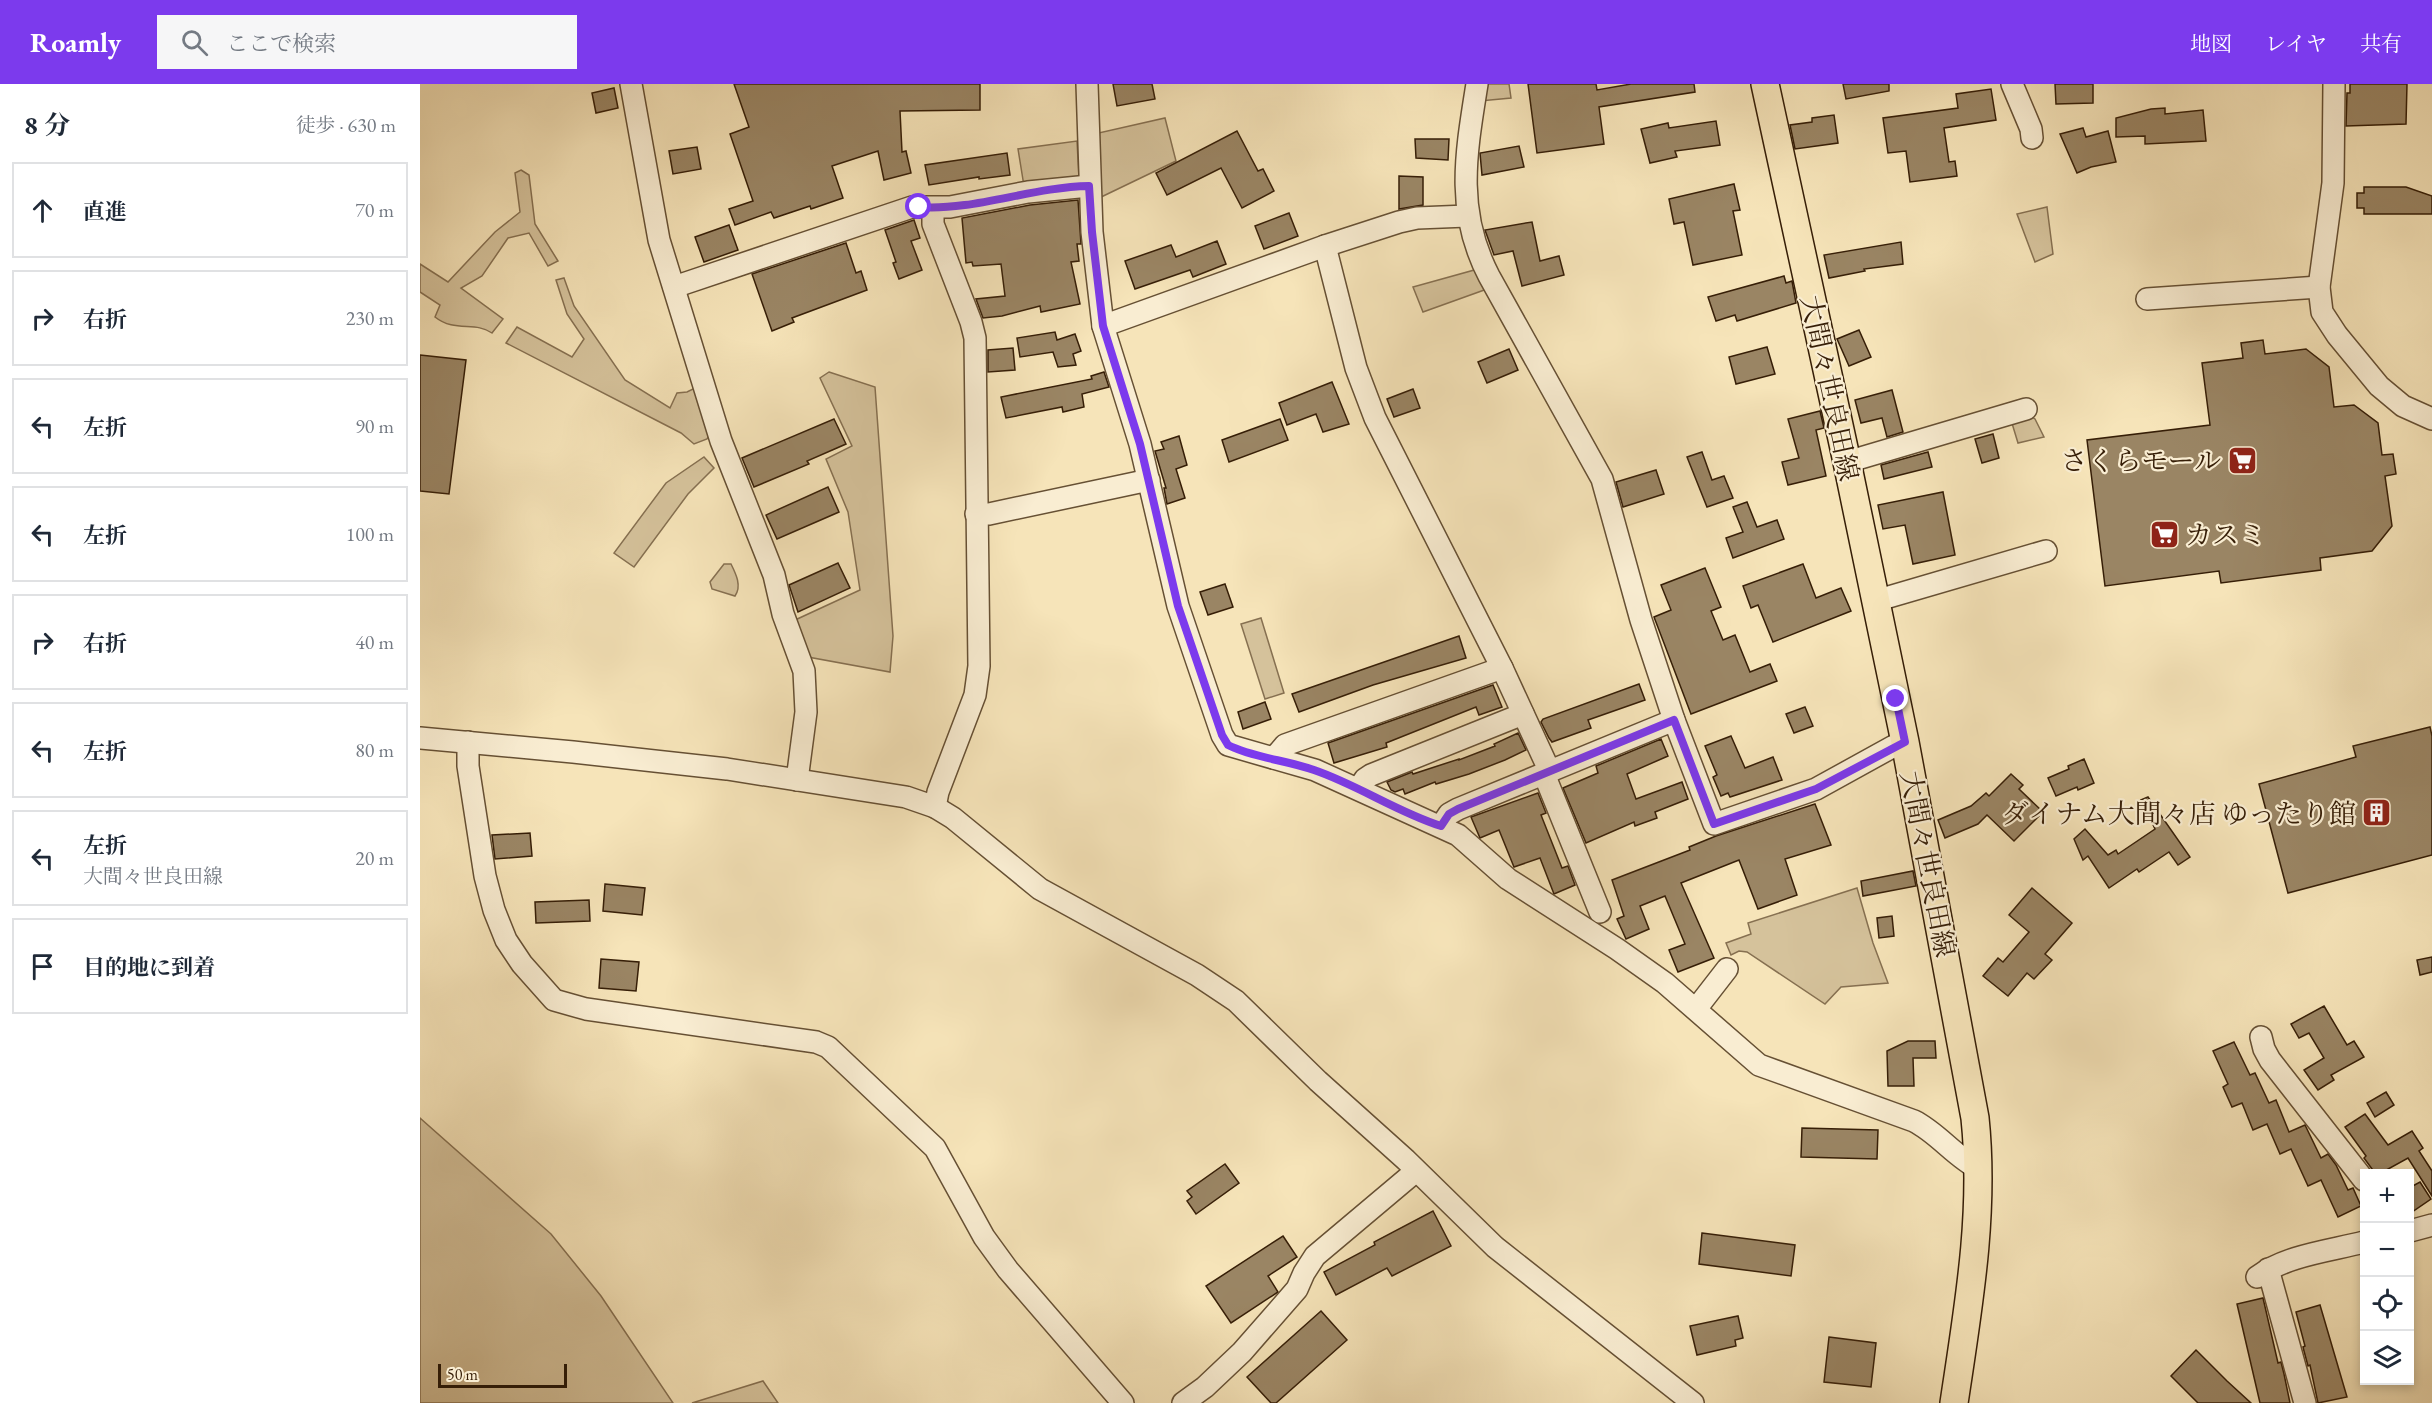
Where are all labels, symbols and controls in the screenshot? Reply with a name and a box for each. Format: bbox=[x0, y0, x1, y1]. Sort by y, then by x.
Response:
search box bbox=[157, 15, 577, 69]
text: Roamly bbox=[30, 24, 121, 60]
icon: search bbox=[178, 26, 211, 59]
text: ここで検索 bbox=[226, 29, 336, 58]
text: 地図 bbox=[2190, 30, 2232, 57]
text: レイヤ bbox=[2265, 30, 2327, 57]
text: 共有 bbox=[2360, 30, 2402, 57]
text: 8 分 bbox=[24, 108, 70, 142]
text: 徒歩 · 630 m bbox=[296, 112, 396, 138]
route start bbox=[905, 193, 931, 219]
icon: ahead bbox=[26, 194, 59, 227]
text: 直進 bbox=[83, 197, 127, 226]
text: 70 m bbox=[355, 197, 394, 223]
street label: 大間々世良田線 bbox=[1793, 292, 1867, 484]
icon: right bbox=[26, 302, 59, 335]
text: 右折 bbox=[83, 305, 127, 334]
text: 230 m bbox=[346, 305, 394, 331]
icon: left bbox=[26, 410, 59, 443]
text: 左折 bbox=[83, 413, 127, 442]
text: 90 m bbox=[355, 413, 394, 439]
place label: さくらモール bbox=[2061, 443, 2221, 478]
supermarket icon: さくらモール bbox=[2226, 444, 2258, 476]
place label: カスミ bbox=[2185, 517, 2266, 552]
icon: left bbox=[26, 518, 59, 551]
supermarket icon: カスミ bbox=[2148, 518, 2180, 550]
text: 左折 bbox=[83, 521, 127, 550]
text: 100 m bbox=[346, 521, 394, 547]
icon: right bbox=[26, 626, 59, 659]
text: 右折 bbox=[83, 629, 127, 658]
text: 40 m bbox=[355, 629, 394, 655]
route end bbox=[1882, 685, 1908, 711]
icon: left bbox=[26, 734, 59, 767]
text: 左折 bbox=[83, 737, 127, 766]
text: 80 m bbox=[355, 737, 394, 763]
street label: 大間々世良田線 bbox=[1893, 768, 1963, 960]
place label: ダイナム大間々店 ゆったり館 bbox=[2002, 796, 2356, 831]
building icon: ダイナム大間々店 ゆったり館 bbox=[2361, 797, 2393, 829]
text: 左折 bbox=[83, 831, 127, 860]
icon: left bbox=[26, 842, 59, 875]
text: 20 m bbox=[355, 845, 394, 871]
text: 大間々世良田線 bbox=[83, 863, 223, 889]
icon: arrive bbox=[26, 950, 59, 983]
text: 目的地に到着 bbox=[83, 953, 215, 982]
map controls bbox=[2360, 1169, 2414, 1385]
button: + bbox=[2360, 1169, 2414, 1223]
button: − bbox=[2360, 1223, 2414, 1277]
button: locate bbox=[2360, 1277, 2414, 1331]
button: layers bbox=[2360, 1331, 2414, 1385]
scale bar bbox=[438, 1361, 567, 1388]
text: 50 m bbox=[447, 1364, 478, 1385]

